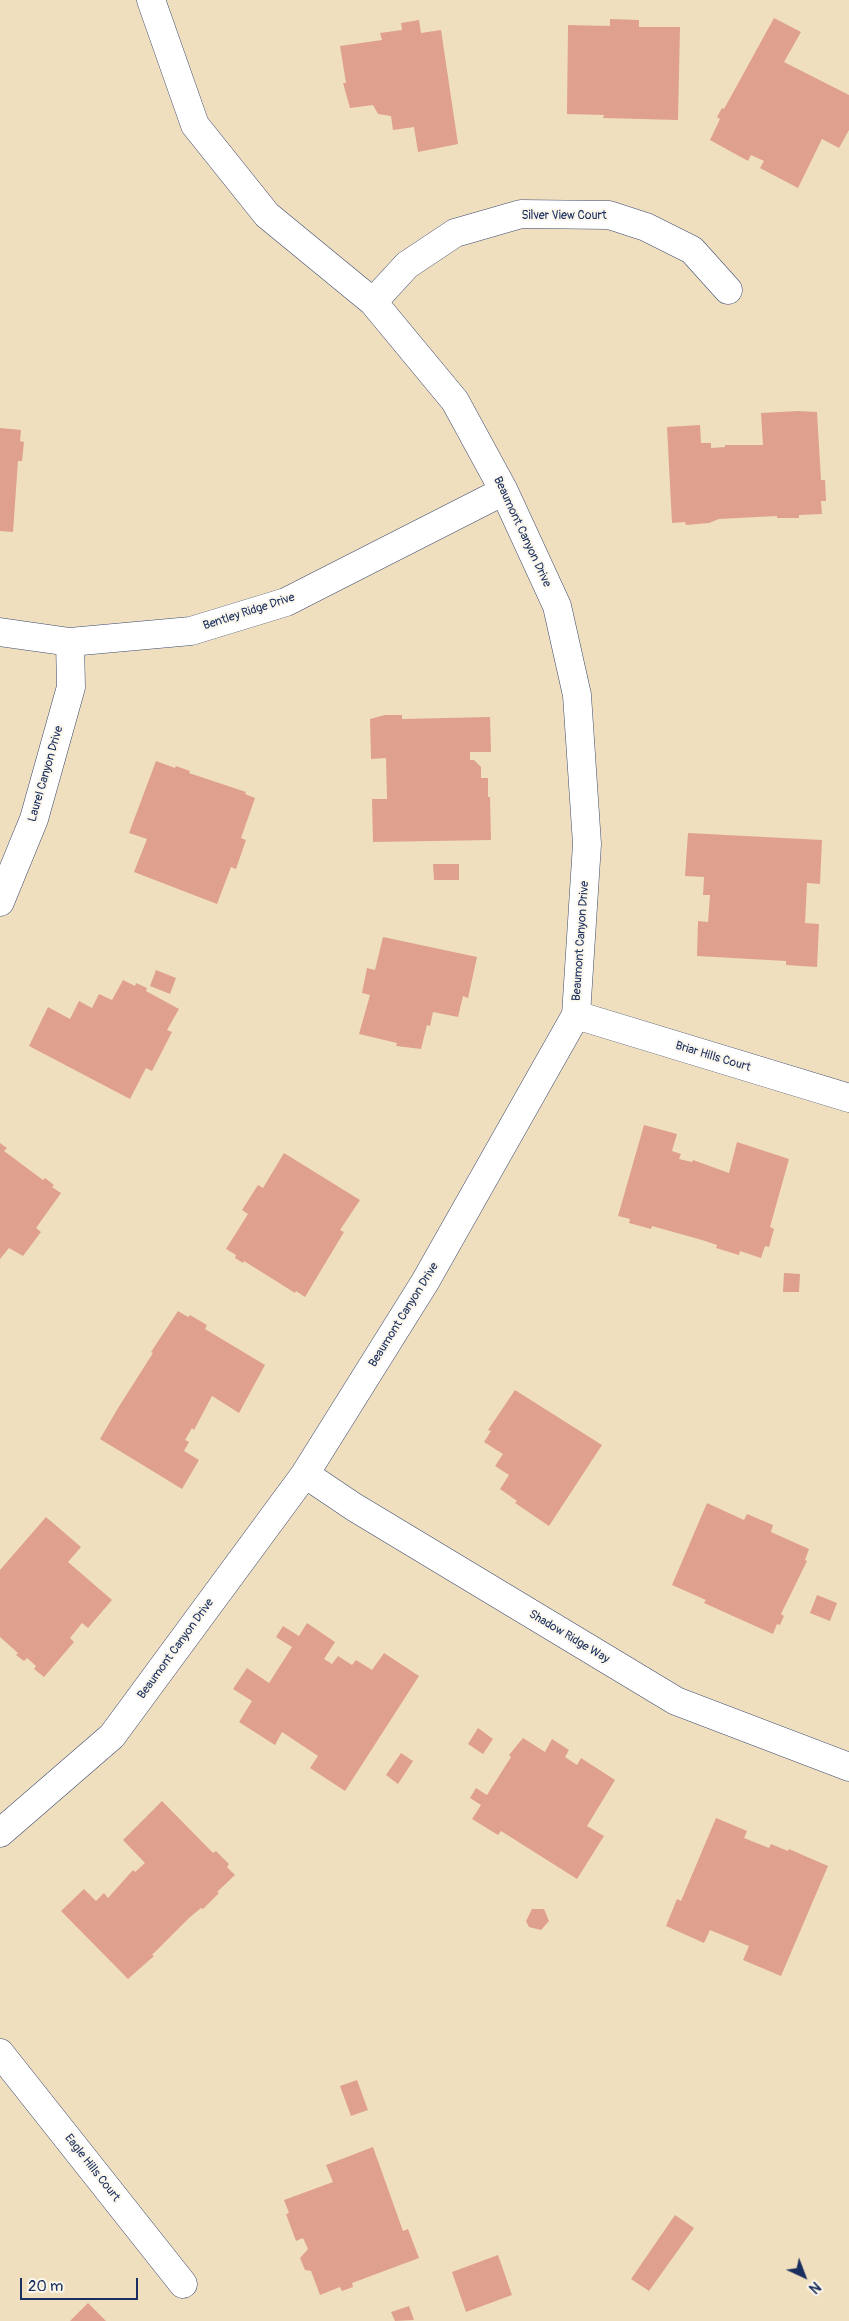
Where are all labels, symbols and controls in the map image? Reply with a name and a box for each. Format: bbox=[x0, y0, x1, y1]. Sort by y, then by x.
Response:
street label: Silver View Court bbox=[521, 209, 607, 223]
street label: Beaumont Canyon Drive bbox=[490, 474, 554, 590]
street label: Bentley Ridge Drive bbox=[201, 590, 297, 634]
street label: Laurel Canyon Drive bbox=[25, 724, 67, 824]
street label: Beaumont Canyon Drive bbox=[570, 880, 592, 1002]
street label: Briar Hills Court bbox=[674, 1039, 752, 1075]
street label: Beaumont Canyon Drive bbox=[366, 1260, 442, 1370]
street label: Beaumont Canyon Drive bbox=[135, 1596, 217, 1702]
street label: Shadow Ridge Way bbox=[526, 1607, 612, 1667]
street label: Eagle Hills Court bbox=[61, 2131, 123, 2205]
north arrow bbox=[779, 2251, 829, 2301]
scale bar bbox=[22, 2268, 140, 2300]
text: 20 m bbox=[28, 2277, 63, 2296]
text: N bbox=[805, 2278, 824, 2297]

